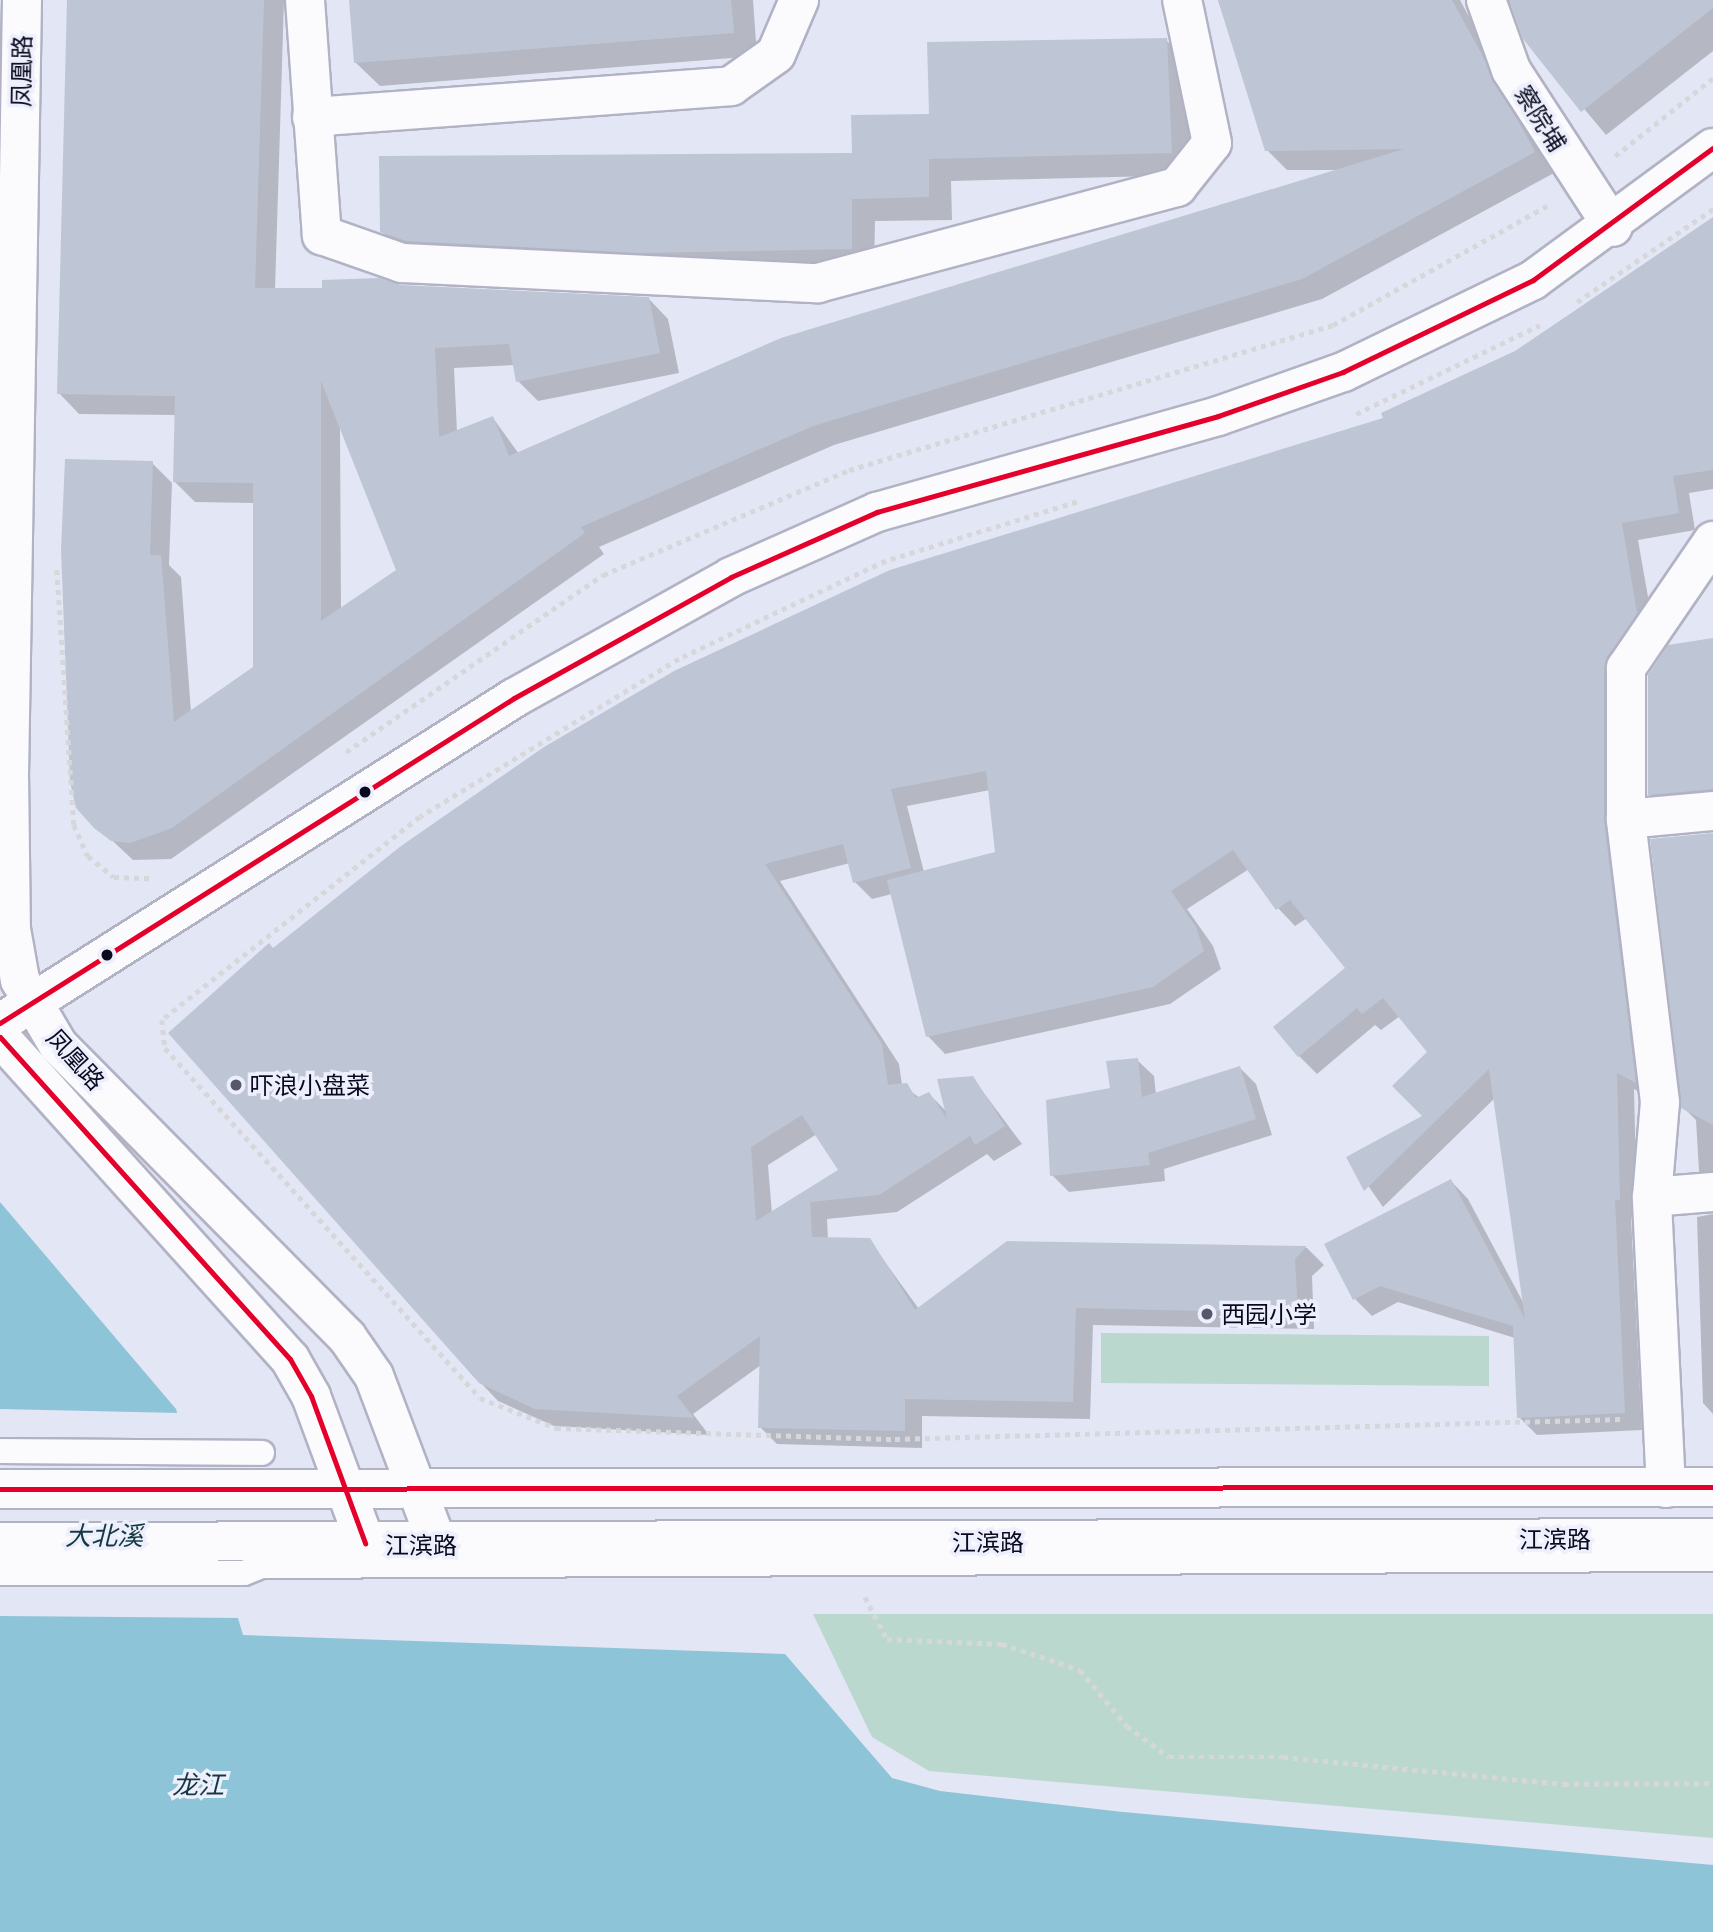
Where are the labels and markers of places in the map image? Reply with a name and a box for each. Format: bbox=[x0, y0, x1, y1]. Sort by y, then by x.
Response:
unlabelled marker bbox=[358, 785, 372, 799]
unlabelled marker bbox=[100, 948, 114, 962]
place label: 吓浪小盘菜 bbox=[250, 1071, 370, 1099]
marker: 吓浪小盘菜 bbox=[228, 1077, 244, 1093]
place label: 西园小学 bbox=[1221, 1300, 1317, 1328]
marker: 西园小学 bbox=[1199, 1306, 1215, 1322]

